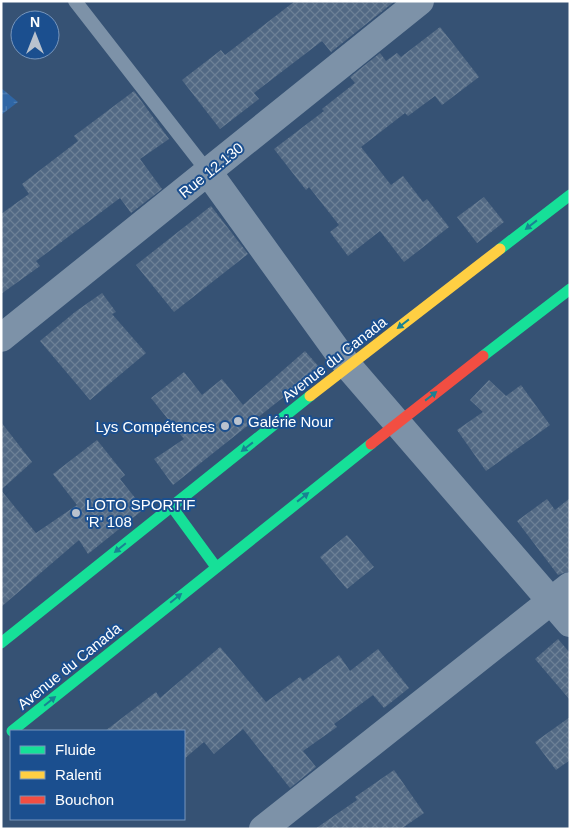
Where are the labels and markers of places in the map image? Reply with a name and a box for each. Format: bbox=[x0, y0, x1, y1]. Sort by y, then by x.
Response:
place label: Galérie Nour bbox=[248, 413, 333, 430]
marker: Galérie Nour bbox=[232, 415, 244, 427]
place label: Lys Compétences bbox=[95, 418, 215, 435]
marker: Lys Compétences bbox=[219, 420, 231, 432]
place label: LOTO SPORTIF 'R' 108 bbox=[86, 496, 195, 530]
marker: LOTO SPORTIF 'R' 108 bbox=[70, 507, 82, 519]

